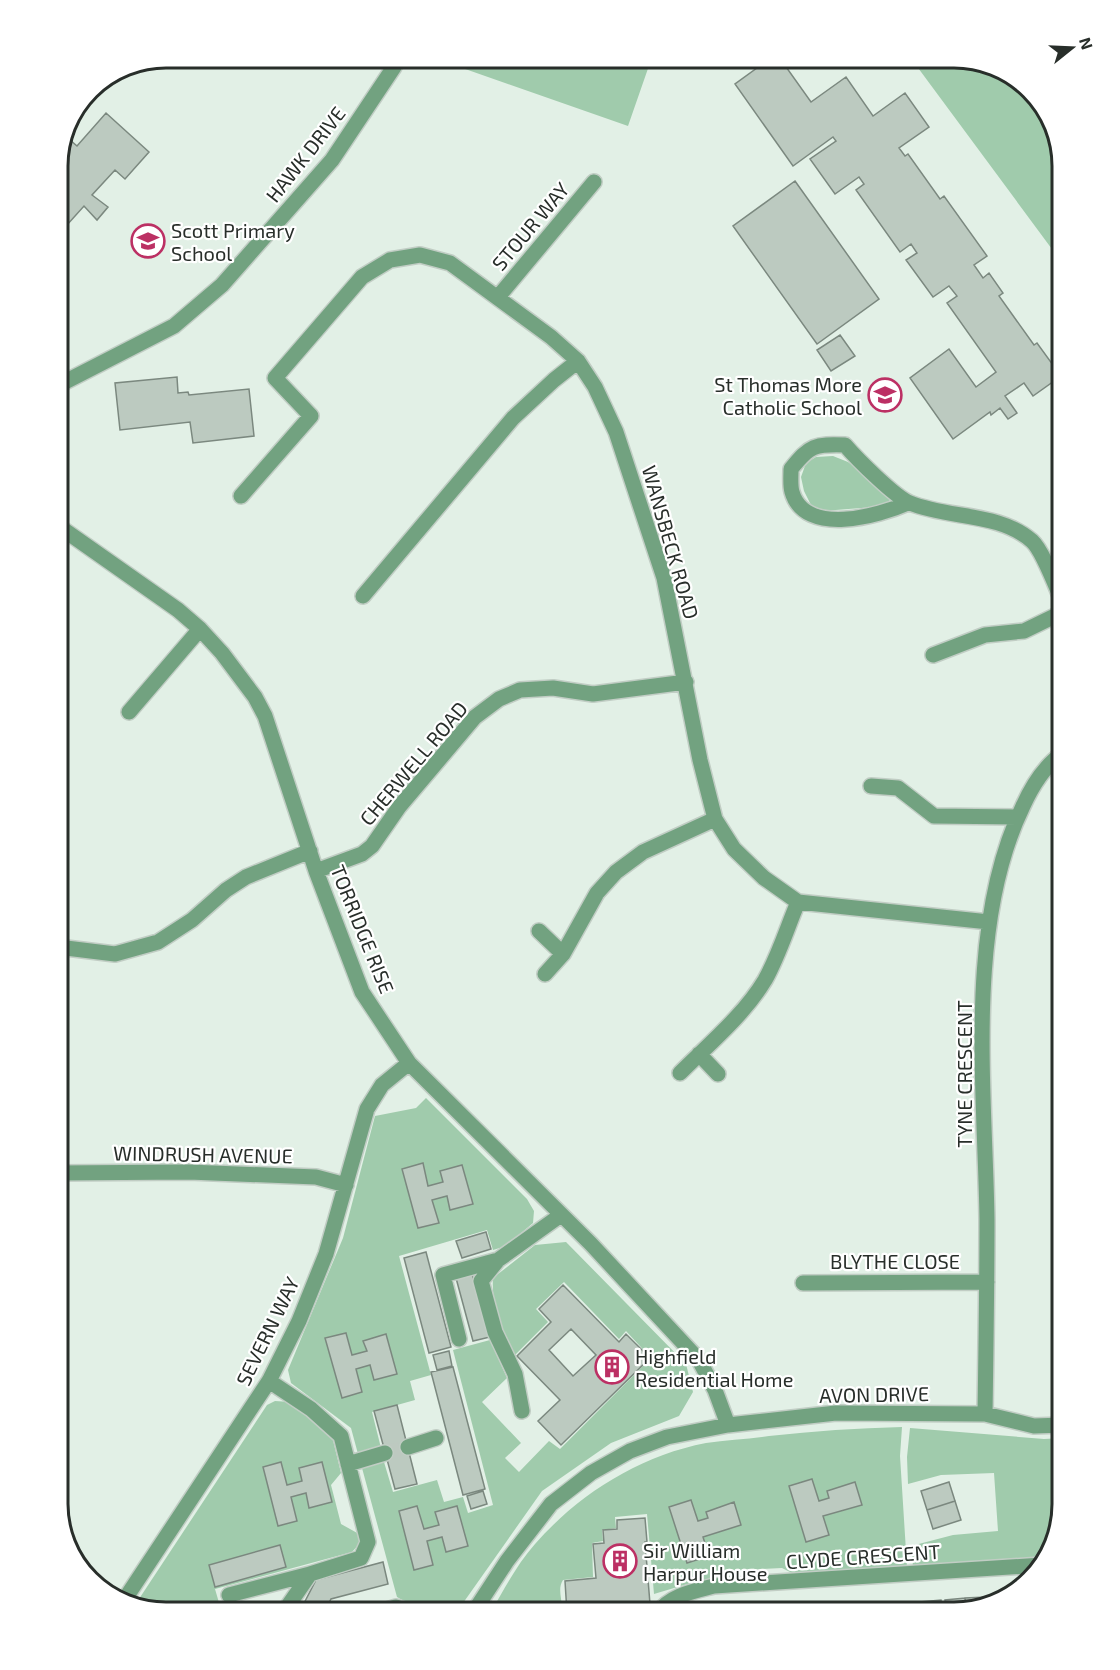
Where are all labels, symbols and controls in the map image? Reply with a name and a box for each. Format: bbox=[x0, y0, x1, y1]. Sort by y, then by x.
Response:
north arrow bbox=[1042, 18, 1102, 78]
text: N bbox=[1076, 35, 1098, 52]
street label: HAWK DRIVE bbox=[260, 101, 350, 207]
street label: STOUR WAY bbox=[486, 177, 574, 275]
place label: Scott Primary School bbox=[171, 218, 295, 265]
school or university icon: Scott Primary School bbox=[130, 223, 166, 259]
place label: St Thomas More Catholic School bbox=[714, 372, 862, 419]
school or university icon: St Thomas More Catholic School bbox=[867, 377, 903, 413]
street label: WANSBECK ROAD bbox=[638, 462, 704, 622]
street label: CHERWELL ROAD bbox=[354, 696, 472, 830]
street label: TORRIDGE RISE bbox=[326, 861, 400, 997]
street label: TYNE CRESCENT bbox=[952, 1000, 976, 1148]
street label: WINDRUSH AVENUE bbox=[113, 1140, 293, 1168]
street label: BLYTHE CLOSE bbox=[830, 1249, 960, 1273]
street label: SEVERN WAY bbox=[230, 1272, 304, 1389]
place label: Highfield Residential Home bbox=[635, 1344, 793, 1391]
building icon: Highfield Residential Home bbox=[594, 1349, 630, 1385]
street label: AVON DRIVE bbox=[819, 1381, 929, 1407]
place label: Sir William Harpur House bbox=[643, 1538, 767, 1585]
street label: CLYDE CRESCENT bbox=[785, 1539, 941, 1573]
building icon: Sir William Harpur House bbox=[602, 1543, 638, 1579]

